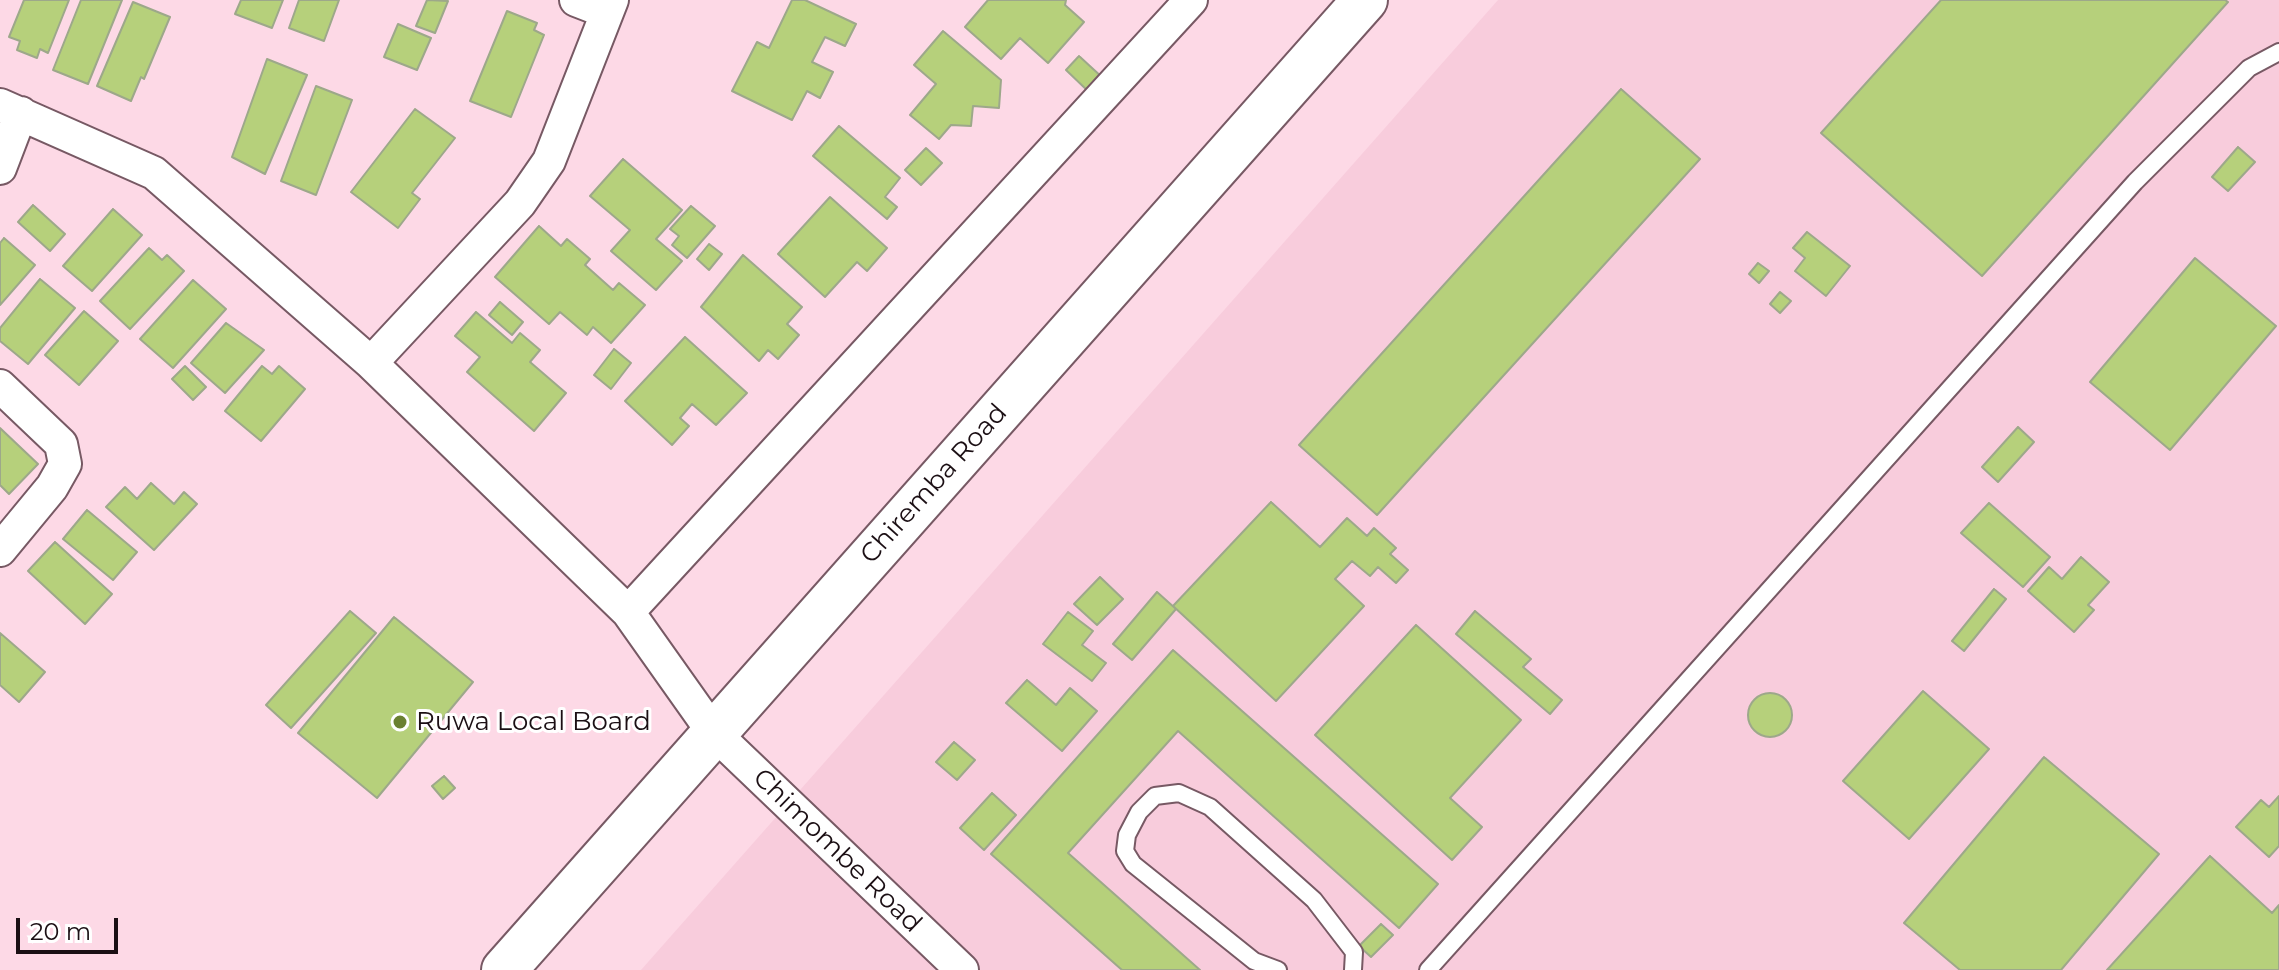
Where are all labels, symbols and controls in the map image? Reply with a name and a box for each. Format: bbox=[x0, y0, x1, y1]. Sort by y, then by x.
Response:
street label: Chiremba Road bbox=[854, 398, 1014, 570]
place label: Ruwa Local Board bbox=[416, 706, 651, 738]
marker: Ruwa Local Board bbox=[391, 713, 409, 731]
street label: Chimombe Road bbox=[746, 762, 928, 940]
scale bar bbox=[20, 902, 122, 952]
text: 20 m bbox=[30, 917, 91, 946]

